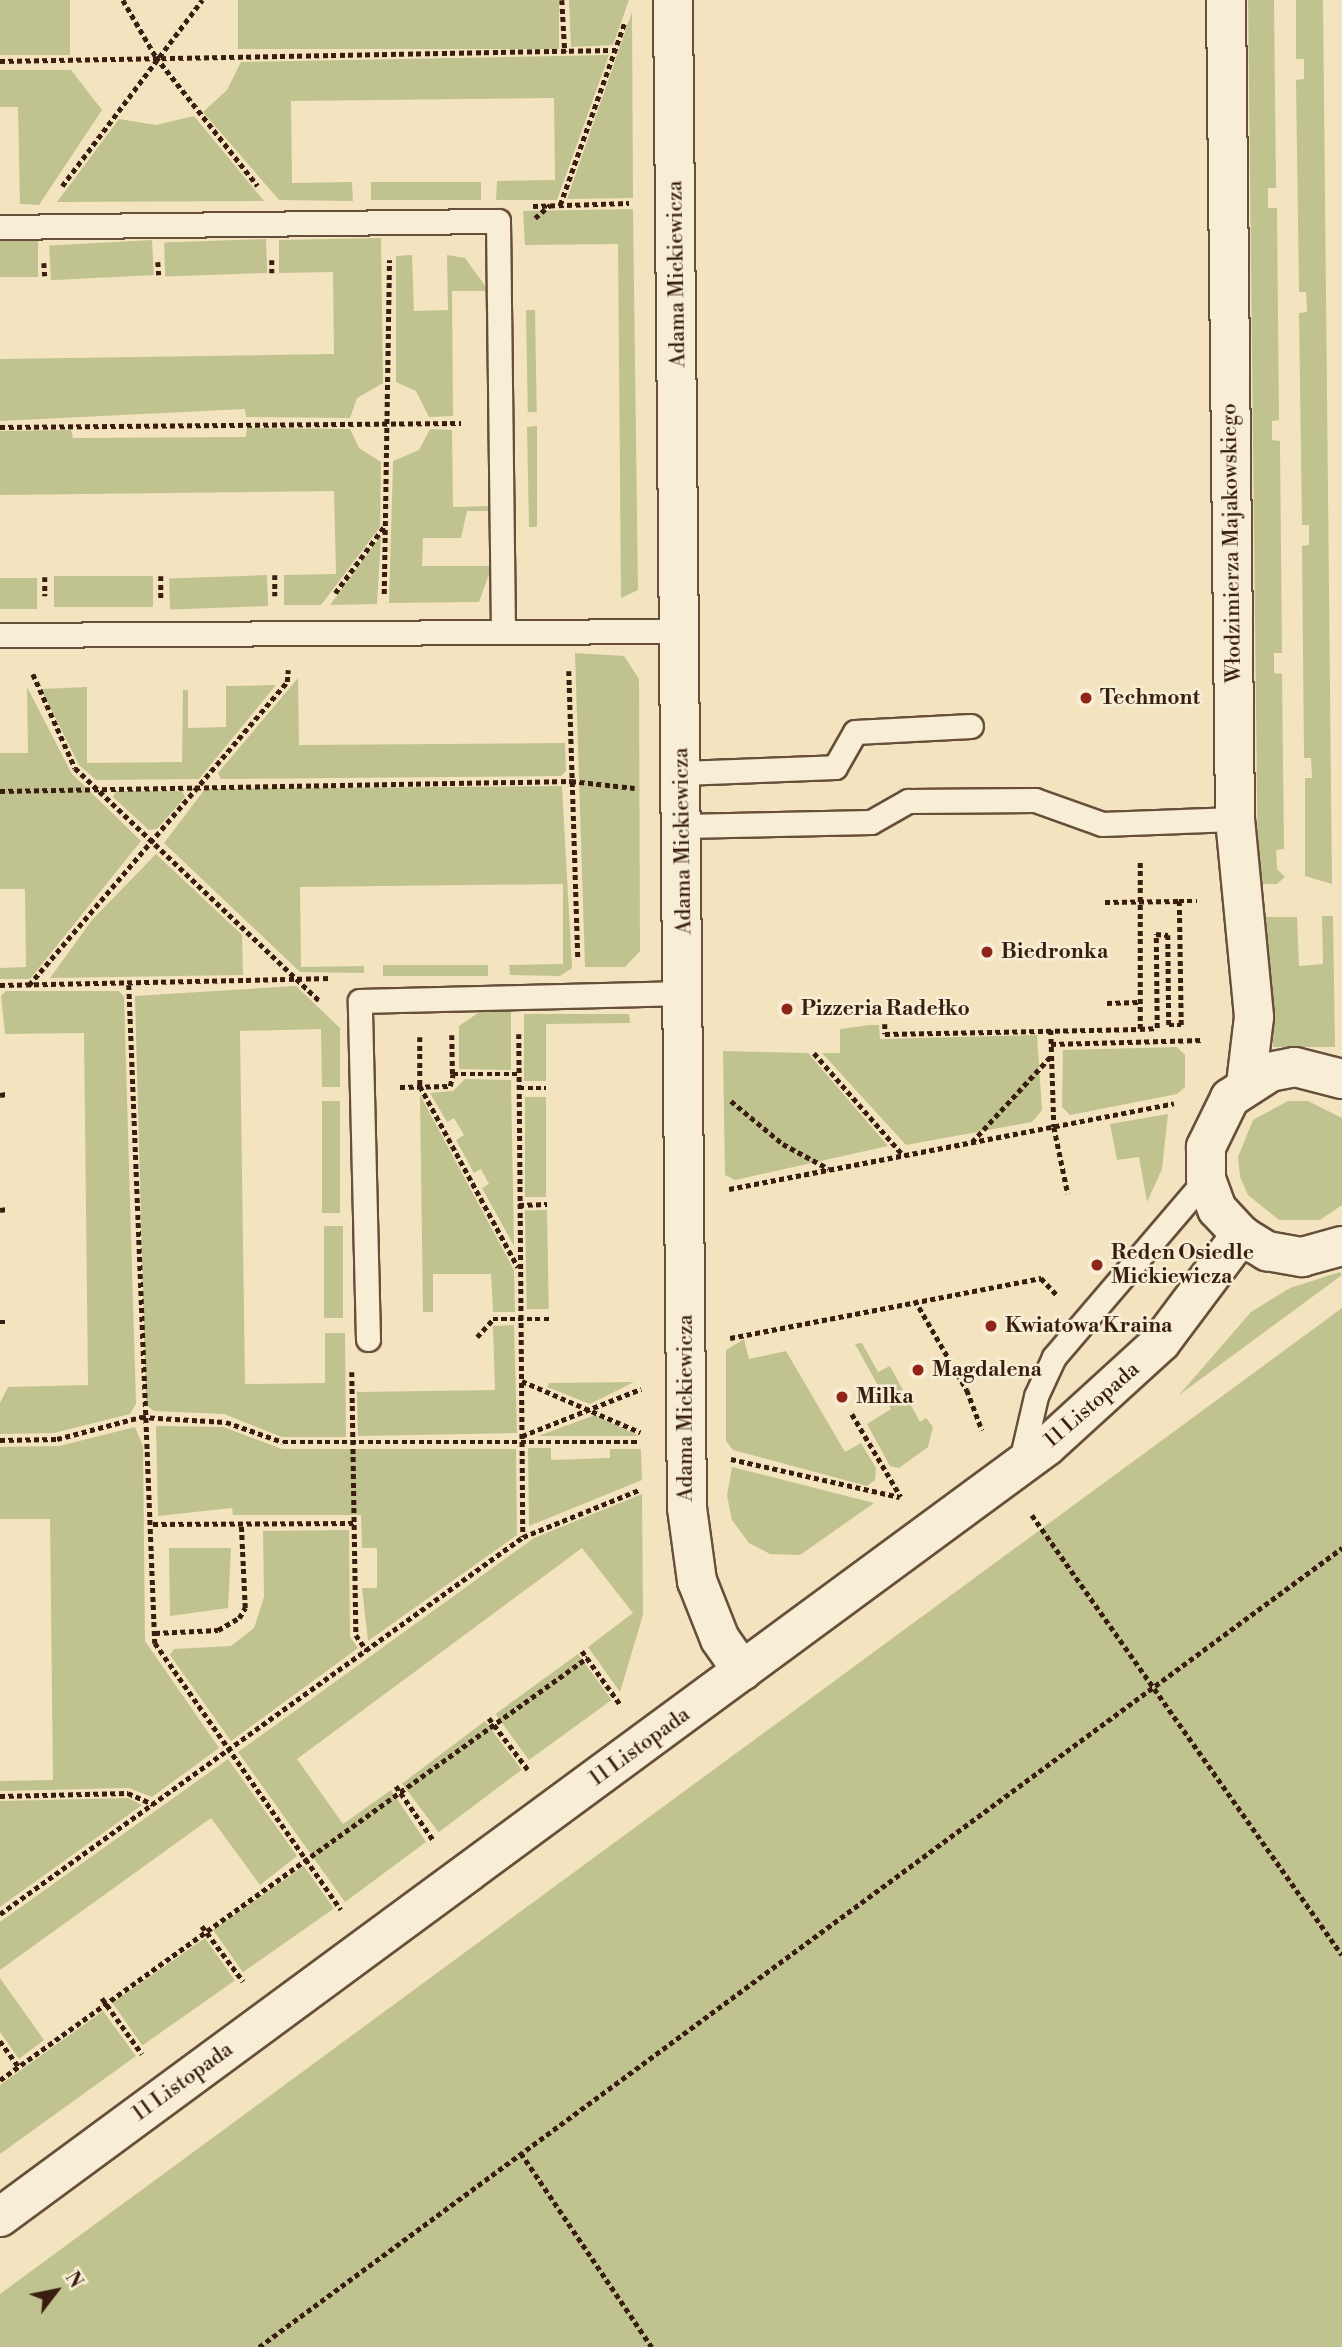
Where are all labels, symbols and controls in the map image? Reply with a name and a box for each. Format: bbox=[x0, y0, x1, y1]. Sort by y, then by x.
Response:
street label: Adama Mickiewicza bbox=[663, 180, 691, 368]
street label: Włodzimierza Majakowskiego bbox=[1217, 403, 1247, 683]
place label: Techmont bbox=[1100, 685, 1200, 711]
marker: Techmont bbox=[1078, 690, 1094, 706]
street label: Adama Mickiewicza bbox=[669, 747, 697, 935]
place label: Biedronka bbox=[1001, 939, 1108, 965]
marker: Biedronka bbox=[979, 944, 995, 960]
place label: Pizzeria Radełko bbox=[801, 996, 970, 1022]
marker: Pizzeria Radełko bbox=[779, 1001, 795, 1017]
place label: Reden Osiedle Mickiewicza bbox=[1111, 1240, 1254, 1290]
marker: Reden Osiedle Mickiewicza bbox=[1089, 1257, 1105, 1273]
place label: Kwiatowa Kraina bbox=[1005, 1313, 1172, 1339]
street label: Adama Mickiewicza bbox=[673, 1314, 699, 1502]
marker: Kwiatowa Kraina bbox=[983, 1318, 999, 1334]
place label: Magdalena bbox=[932, 1357, 1042, 1383]
street label: 11 Listopada bbox=[1039, 1357, 1145, 1453]
marker: Magdalena bbox=[910, 1362, 926, 1378]
place label: Milka bbox=[856, 1384, 914, 1410]
marker: Milka bbox=[834, 1389, 850, 1405]
street label: 11 Listopada bbox=[585, 1702, 695, 1792]
street label: 11 Listopada bbox=[128, 2037, 238, 2127]
north arrow bbox=[21, 2256, 91, 2326]
text: N bbox=[60, 2267, 88, 2293]

